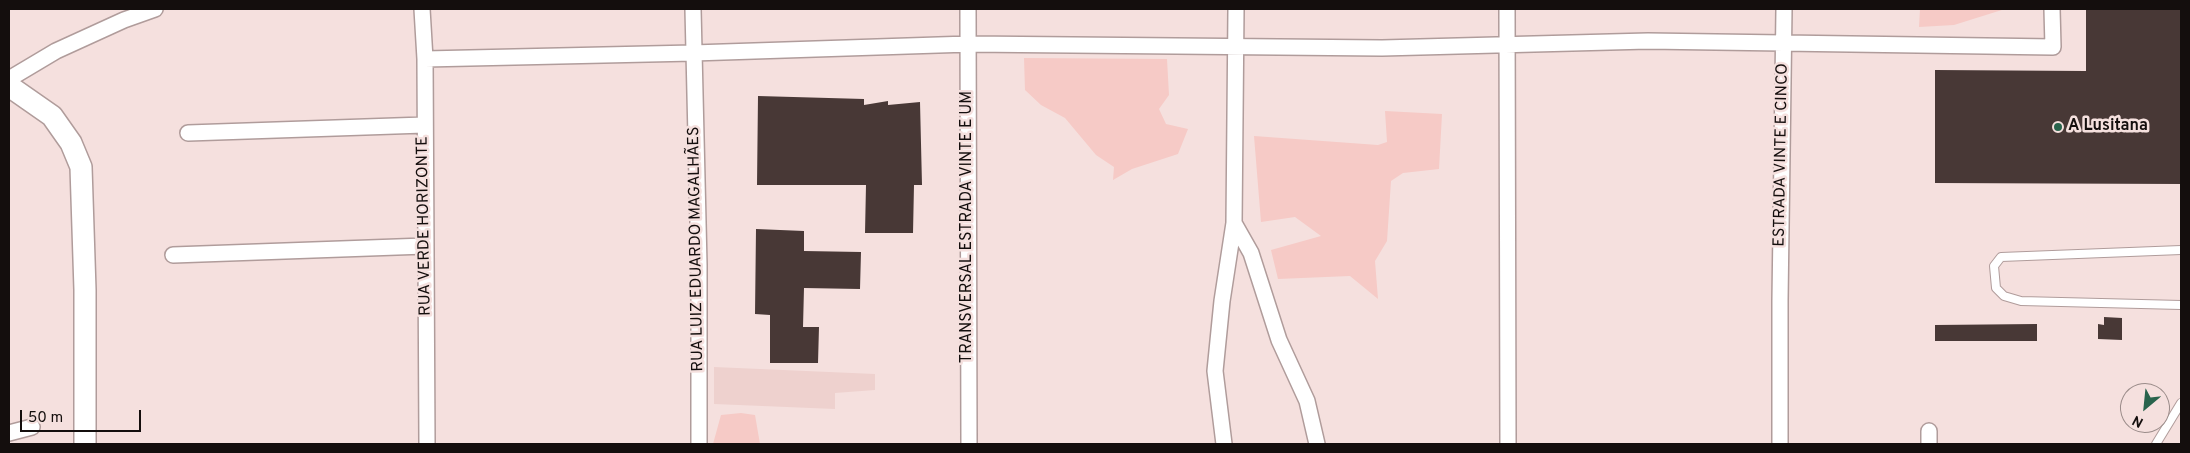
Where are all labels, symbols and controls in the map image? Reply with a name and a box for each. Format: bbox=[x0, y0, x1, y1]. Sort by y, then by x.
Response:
street label: ESTRADA VINTE E CINCO bbox=[1771, 63, 1793, 247]
street label: TRANSVERSAL ESTRADA VINTE E UM bbox=[958, 91, 978, 363]
place label: A Lusitana bbox=[2068, 117, 2148, 137]
marker: A Lusitana bbox=[2052, 121, 2064, 133]
street label: RUA LUIZ EDUARDO MAGALHÃES bbox=[685, 126, 709, 372]
street label: RUA VERDE HORIZONTE bbox=[414, 136, 436, 316]
north arrow bbox=[2120, 383, 2170, 433]
scale bar bbox=[22, 400, 144, 432]
text: 50 m bbox=[28, 409, 63, 428]
text: N bbox=[2130, 411, 2147, 431]

